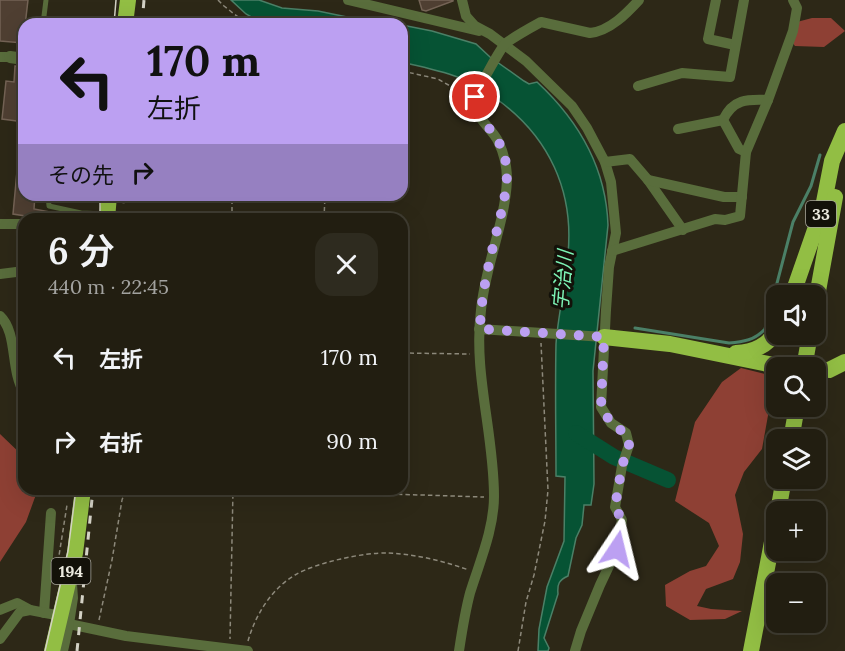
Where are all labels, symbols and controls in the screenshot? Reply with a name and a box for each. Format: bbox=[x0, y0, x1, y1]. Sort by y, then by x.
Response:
text: 170 m bbox=[147, 34, 260, 88]
icon: left bbox=[48, 42, 126, 120]
pin bbox=[449, 71, 500, 122]
icon: arrive bbox=[458, 80, 491, 113]
text: 左折 bbox=[147, 91, 201, 125]
icon: right bbox=[126, 156, 159, 189]
text: その先 bbox=[48, 161, 114, 189]
road number: 33 bbox=[806, 201, 836, 227]
text: 6 分 bbox=[48, 228, 114, 274]
button: close bbox=[315, 233, 378, 296]
water label: 宇治川 bbox=[547, 247, 578, 311]
text: 440 m · 22:45 bbox=[48, 274, 169, 299]
map controls bbox=[766, 285, 826, 633]
button: sound bbox=[766, 285, 826, 345]
icon: left bbox=[48, 341, 81, 374]
text: 170 m bbox=[321, 343, 378, 371]
text: 左折 bbox=[99, 345, 143, 373]
button: search bbox=[766, 357, 826, 417]
icon: right bbox=[48, 425, 81, 458]
text: 90 m bbox=[326, 427, 378, 455]
text: 右折 bbox=[99, 429, 143, 457]
button: layers bbox=[766, 429, 826, 489]
button: + bbox=[766, 501, 826, 561]
position arrow bbox=[585, 517, 649, 581]
road number: 194 bbox=[52, 558, 90, 584]
button: − bbox=[766, 573, 826, 633]

